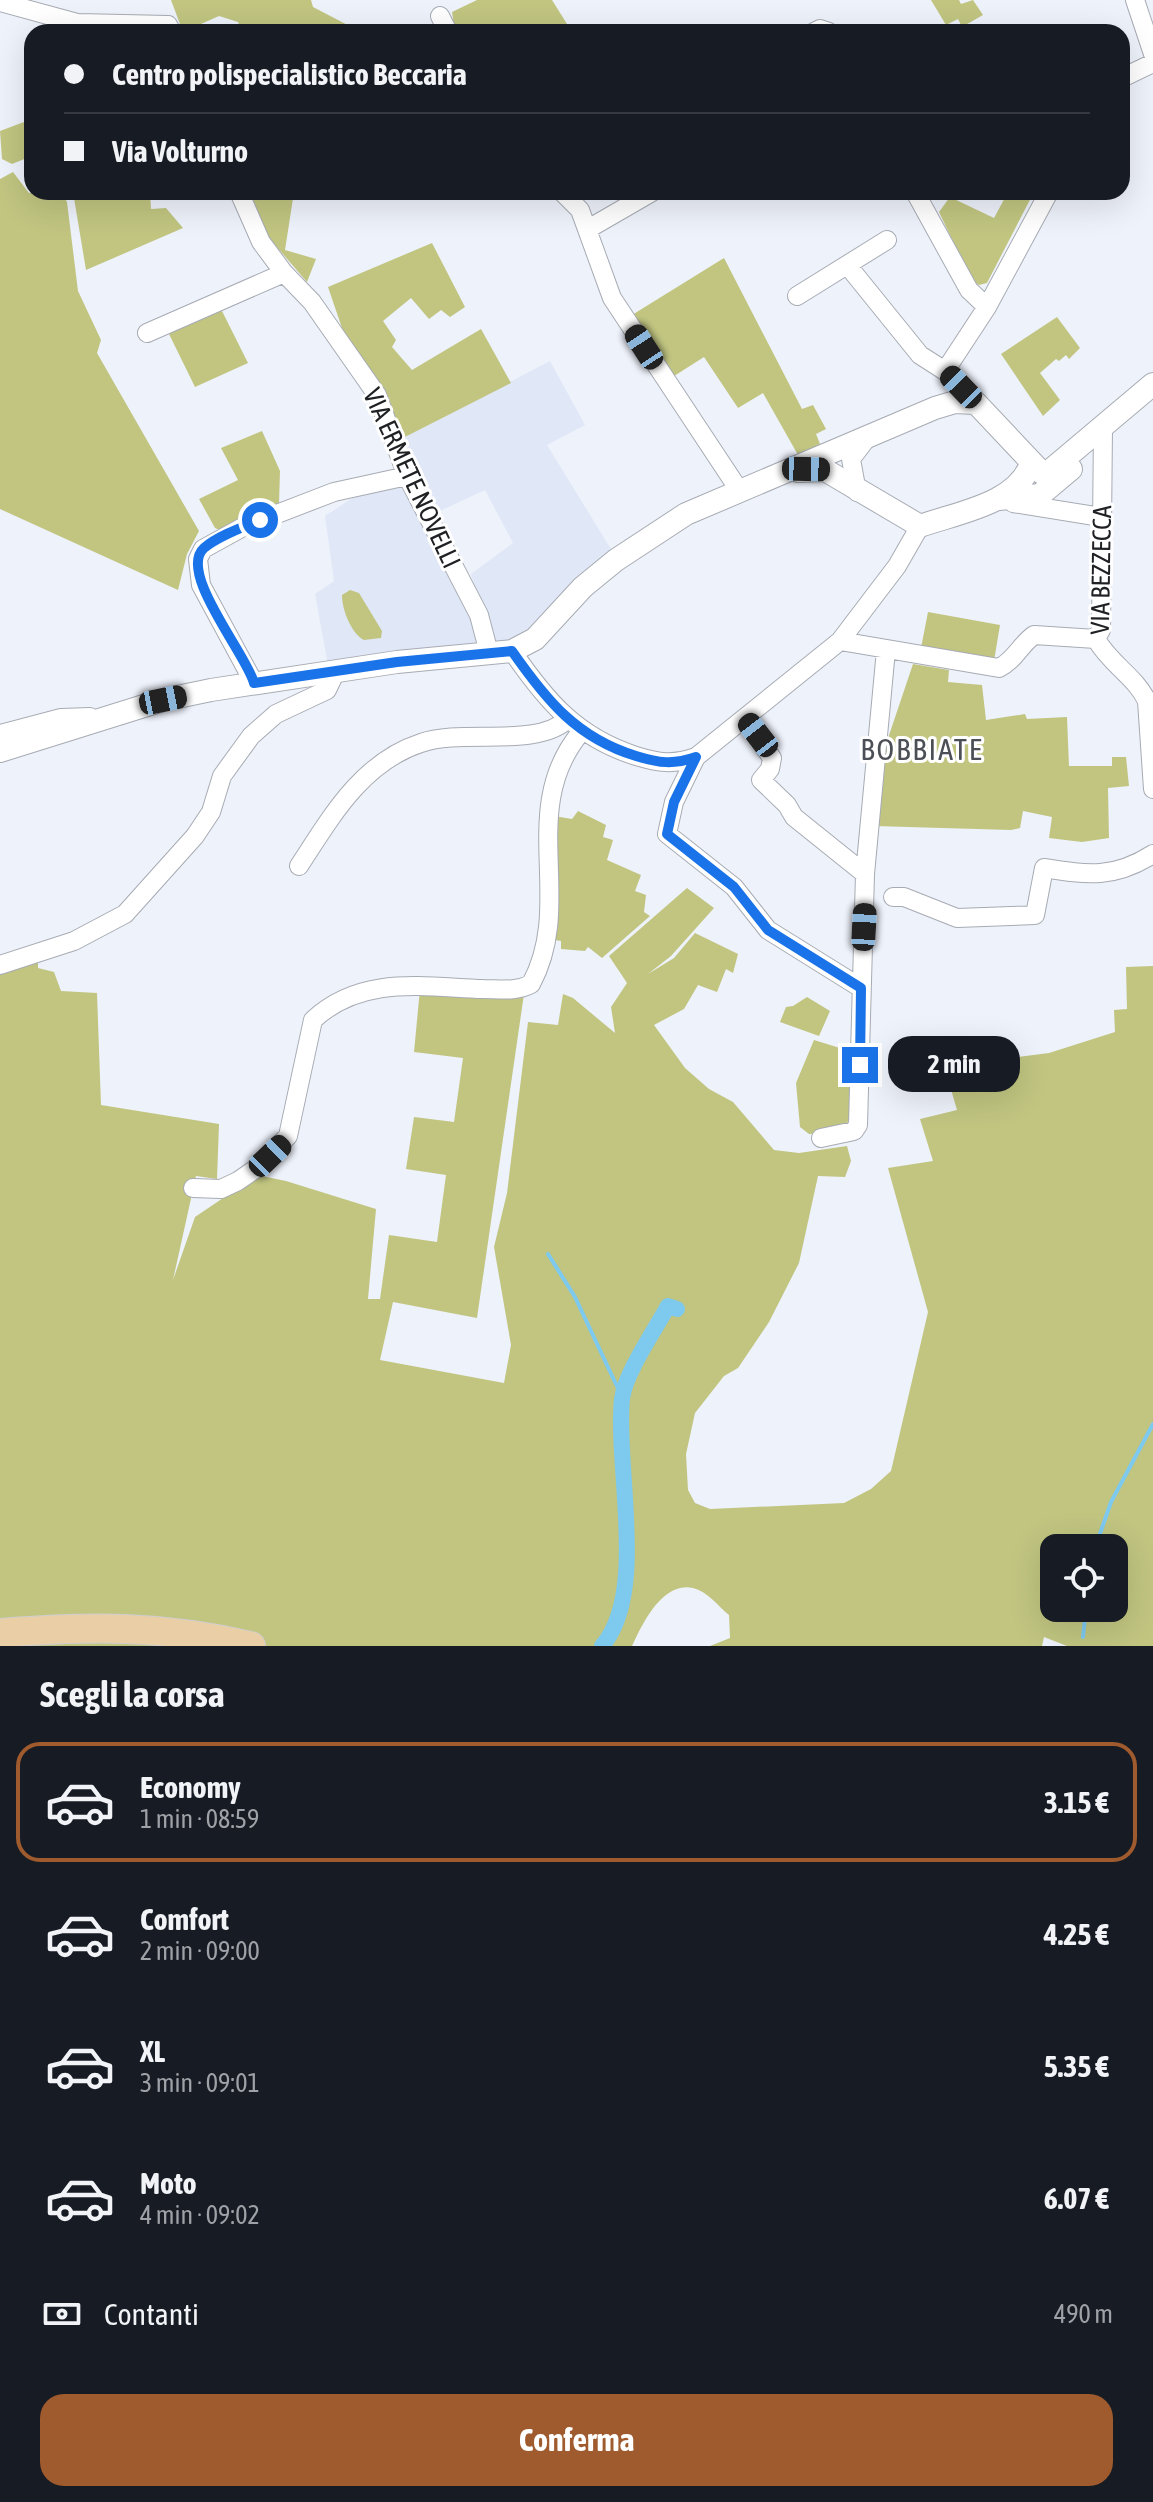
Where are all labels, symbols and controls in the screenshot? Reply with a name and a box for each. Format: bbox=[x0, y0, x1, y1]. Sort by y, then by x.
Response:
text: Centro polispecialistico Beccaria bbox=[112, 57, 467, 91]
text: Via Volturno bbox=[112, 134, 248, 168]
car bbox=[621, 320, 667, 374]
car bbox=[936, 361, 986, 413]
street label: VIA ERMETE NOVELLI bbox=[357, 383, 467, 573]
car bbox=[782, 457, 830, 481]
route start bbox=[242, 502, 278, 538]
street label: VIA BEZZECCA bbox=[1085, 505, 1117, 635]
car bbox=[137, 684, 189, 716]
car bbox=[734, 709, 782, 761]
district label: BOBBIATE bbox=[860, 732, 984, 766]
car bbox=[851, 902, 877, 952]
callout: 2 min bbox=[888, 1037, 1020, 1093]
route end bbox=[842, 1047, 878, 1083]
text: 2 min bbox=[927, 1049, 981, 1079]
car bbox=[244, 1131, 296, 1181]
map controls bbox=[1040, 1534, 1128, 1622]
button: locate bbox=[1040, 1534, 1128, 1622]
text: Scegli la corsa bbox=[40, 1673, 225, 1715]
icon: car bbox=[44, 1766, 116, 1838]
text: Economy bbox=[140, 1770, 241, 1804]
text: 3.15 € bbox=[1044, 1785, 1109, 1819]
text: 1 min · 08:59 bbox=[140, 1804, 259, 1834]
icon: car bbox=[44, 1898, 116, 1970]
text: Comfort bbox=[140, 1902, 229, 1936]
text: 4.25 € bbox=[1044, 1917, 1109, 1951]
text: 2 min · 09:00 bbox=[140, 1936, 260, 1966]
icon: car bbox=[44, 2030, 116, 2102]
text: XL bbox=[140, 2034, 165, 2068]
text: 5.35 € bbox=[1044, 2049, 1109, 2083]
text: 3 min · 09:01 bbox=[140, 2068, 260, 2098]
icon: car bbox=[44, 2162, 116, 2234]
text: Moto bbox=[140, 2166, 197, 2200]
text: 6.07 € bbox=[1044, 2181, 1109, 2215]
text: 4 min · 09:02 bbox=[140, 2200, 260, 2230]
icon: cash bbox=[40, 2292, 84, 2336]
text: Contanti bbox=[104, 2297, 199, 2331]
text: 490 m bbox=[1054, 2299, 1113, 2329]
button: Conferma bbox=[40, 2394, 1113, 2486]

